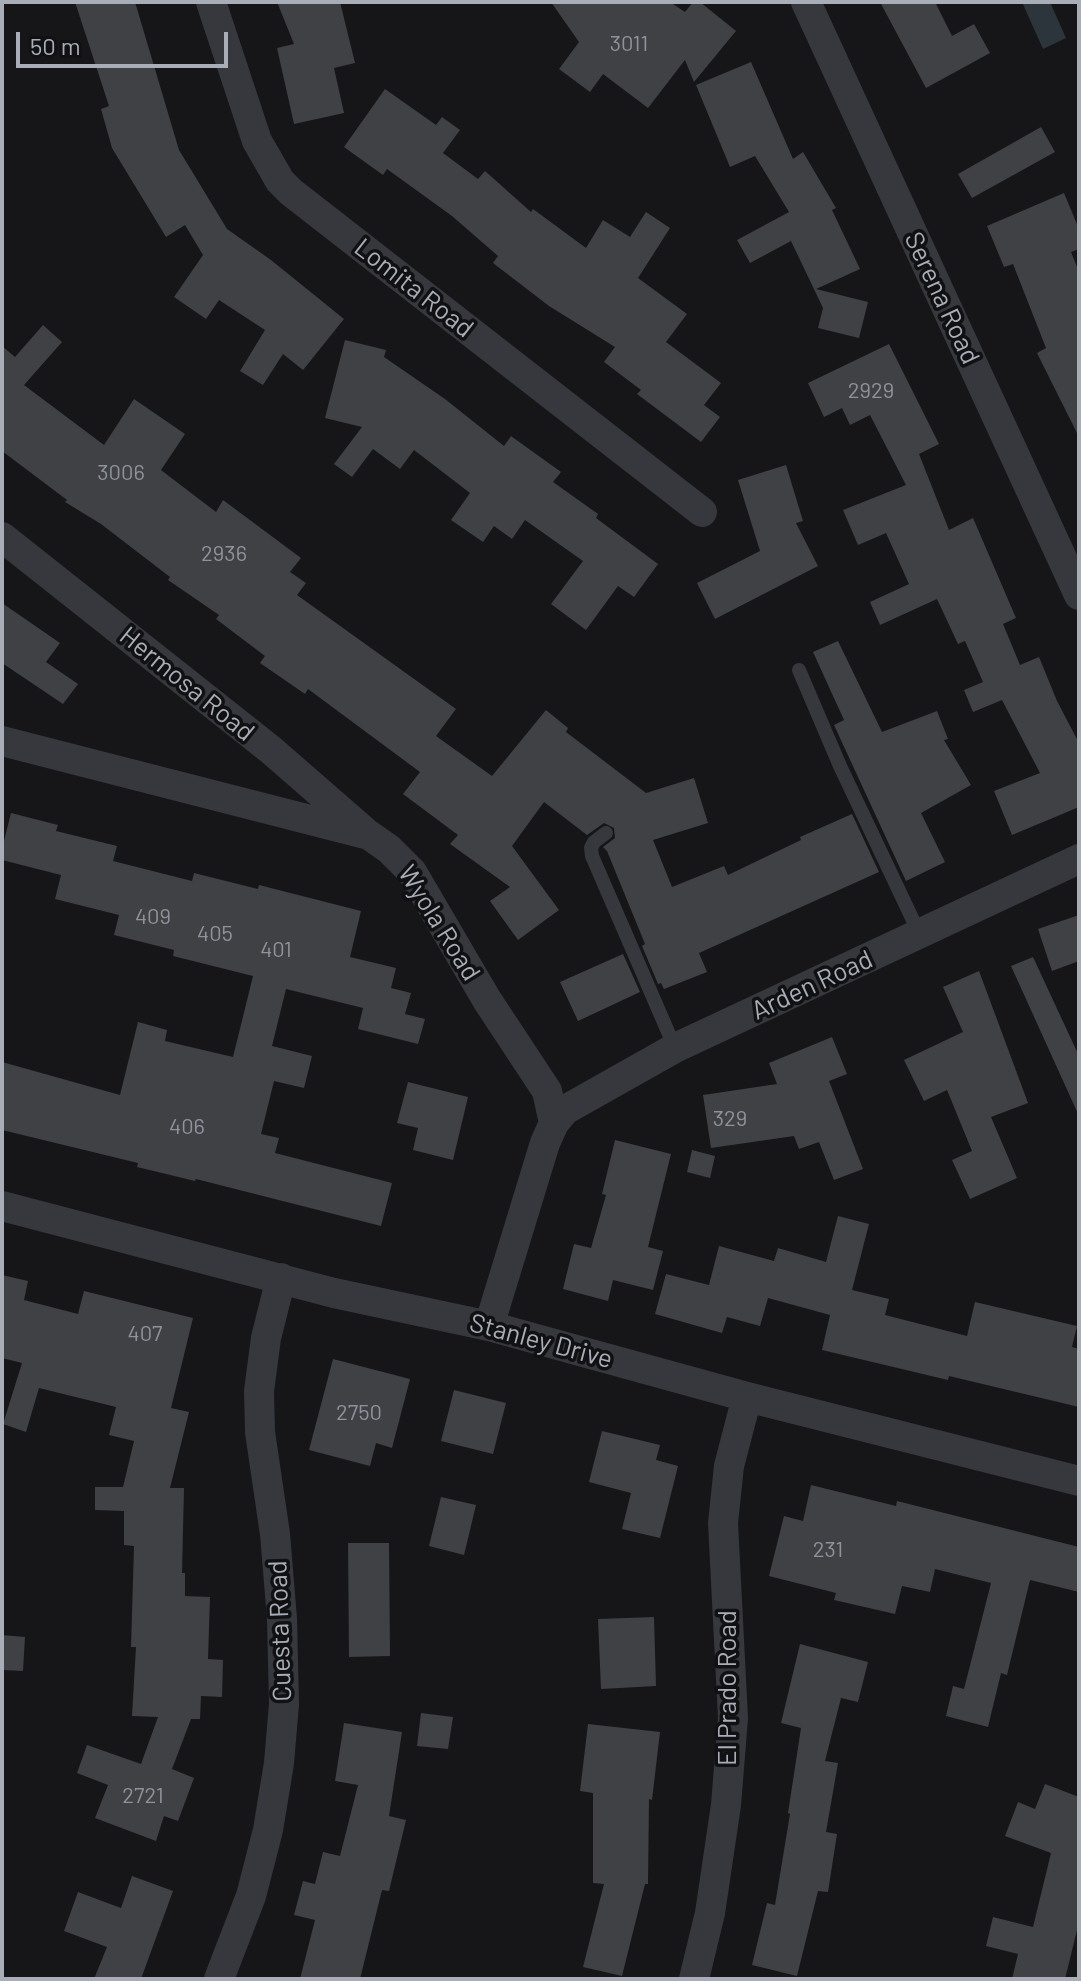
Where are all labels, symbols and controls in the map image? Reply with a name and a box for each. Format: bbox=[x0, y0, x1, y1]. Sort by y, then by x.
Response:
scale bar bbox=[20, 16, 232, 66]
text: 50 m bbox=[30, 31, 81, 60]
house number: 3011 bbox=[610, 31, 648, 57]
street label: Serena Road bbox=[898, 227, 986, 369]
street label: Lomita Road bbox=[348, 232, 480, 344]
house number: 2929 bbox=[848, 378, 894, 404]
house number: 3006 bbox=[97, 460, 145, 486]
house number: 2936 bbox=[201, 541, 247, 567]
street label: Hermosa Road bbox=[113, 620, 261, 748]
street label: Wyola Road bbox=[391, 859, 487, 987]
house number: 409 bbox=[135, 904, 171, 930]
house number: 405 bbox=[197, 921, 233, 947]
house number: 401 bbox=[260, 937, 292, 963]
street label: Arden Road bbox=[747, 943, 877, 1027]
house number: 329 bbox=[713, 1106, 747, 1132]
house number: 406 bbox=[169, 1114, 205, 1140]
street label: Stanley Drive bbox=[466, 1307, 616, 1375]
house number: 407 bbox=[128, 1321, 162, 1347]
house number: 2750 bbox=[336, 1400, 382, 1426]
house number: 231 bbox=[813, 1537, 843, 1563]
street label: Cuesta Road bbox=[262, 1560, 298, 1702]
street label: El Prado Road bbox=[711, 1610, 743, 1766]
house number: 2721 bbox=[122, 1783, 164, 1809]

